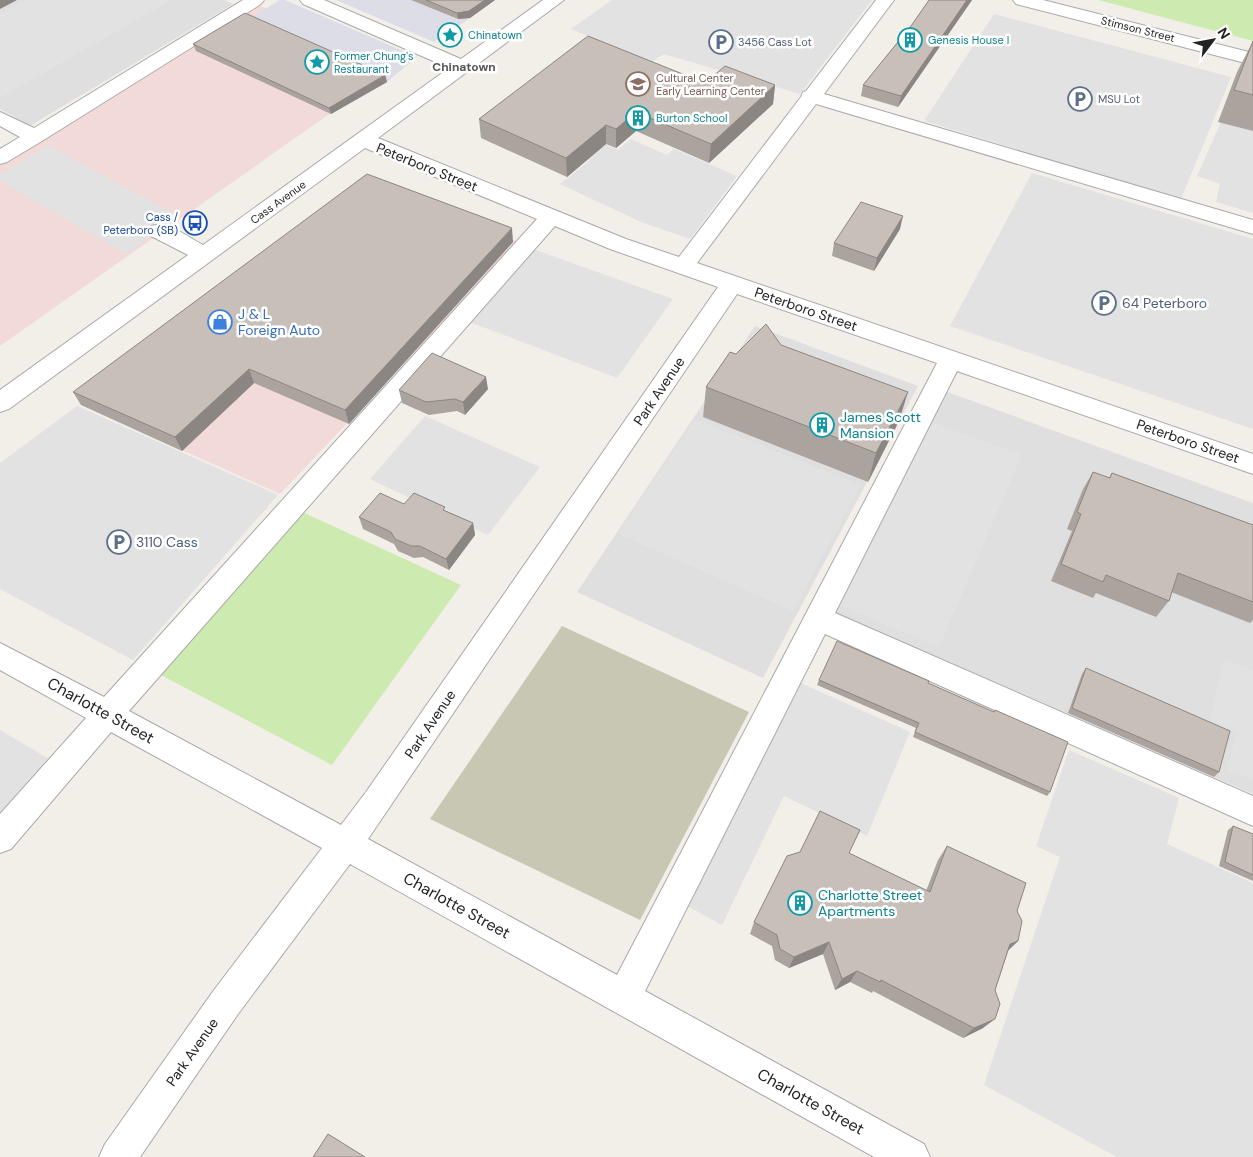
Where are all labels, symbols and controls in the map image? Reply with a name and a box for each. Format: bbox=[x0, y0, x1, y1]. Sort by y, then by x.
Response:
street label: Stimson Street bbox=[1100, 13, 1176, 45]
north arrow bbox=[1188, 15, 1238, 65]
place icon: Chinatown bbox=[437, 22, 463, 48]
text: N bbox=[1214, 24, 1234, 42]
building icon: Genesis House I bbox=[897, 27, 923, 53]
place label: Chinatown bbox=[468, 28, 522, 42]
parking icon: 3456 Cass Lot bbox=[708, 29, 734, 55]
place label: Genesis House I bbox=[928, 33, 1009, 47]
place label: 3456 Cass Lot bbox=[738, 35, 812, 49]
place icon: Former Chung's Restaurant bbox=[304, 49, 330, 75]
place label: Former Chung's Restaurant bbox=[334, 49, 414, 76]
district label: Chinatown bbox=[432, 59, 496, 75]
school or university icon: Cultural Center Early Learning Center bbox=[625, 71, 651, 97]
place label: Cultural Center Early Learning Center bbox=[656, 71, 765, 98]
parking icon: MSU Lot bbox=[1067, 86, 1093, 112]
place label: MSU Lot bbox=[1098, 92, 1140, 106]
building icon: Burton School bbox=[625, 105, 651, 131]
place label: Burton School bbox=[656, 111, 727, 125]
street label: Peterboro Street bbox=[374, 139, 480, 195]
street label: Cass Avenue bbox=[248, 177, 308, 227]
place label: Cass / Peterboro (SB) bbox=[103, 210, 178, 237]
bus stop icon: Cass / Peterboro (SB) bbox=[182, 210, 208, 236]
street label: Peterboro Street bbox=[752, 283, 860, 335]
parking icon: 64 Peterboro bbox=[1091, 290, 1117, 316]
place label: 64 Peterboro bbox=[1122, 294, 1207, 312]
place label: J & L Foreign Auto bbox=[238, 305, 320, 339]
shop icon: J & L Foreign Auto bbox=[207, 309, 233, 335]
street label: Park Avenue bbox=[629, 353, 689, 429]
place label: James Scott Mansion bbox=[840, 408, 921, 442]
building icon: James Scott Mansion bbox=[809, 412, 835, 438]
street label: Peterboro Street bbox=[1134, 415, 1242, 467]
parking icon: 3110 Cass bbox=[106, 529, 132, 555]
place label: 3110 Cass bbox=[136, 533, 198, 551]
street label: Charlotte Street bbox=[44, 672, 158, 748]
street label: Park Avenue bbox=[400, 686, 460, 762]
street label: Charlotte Street bbox=[400, 867, 514, 943]
place label: Charlotte Street Apartments bbox=[818, 886, 922, 920]
building icon: Charlotte Street Apartments bbox=[787, 890, 813, 916]
street label: Park Avenue bbox=[162, 1014, 222, 1089]
street label: Charlotte Street bbox=[754, 1063, 868, 1139]

